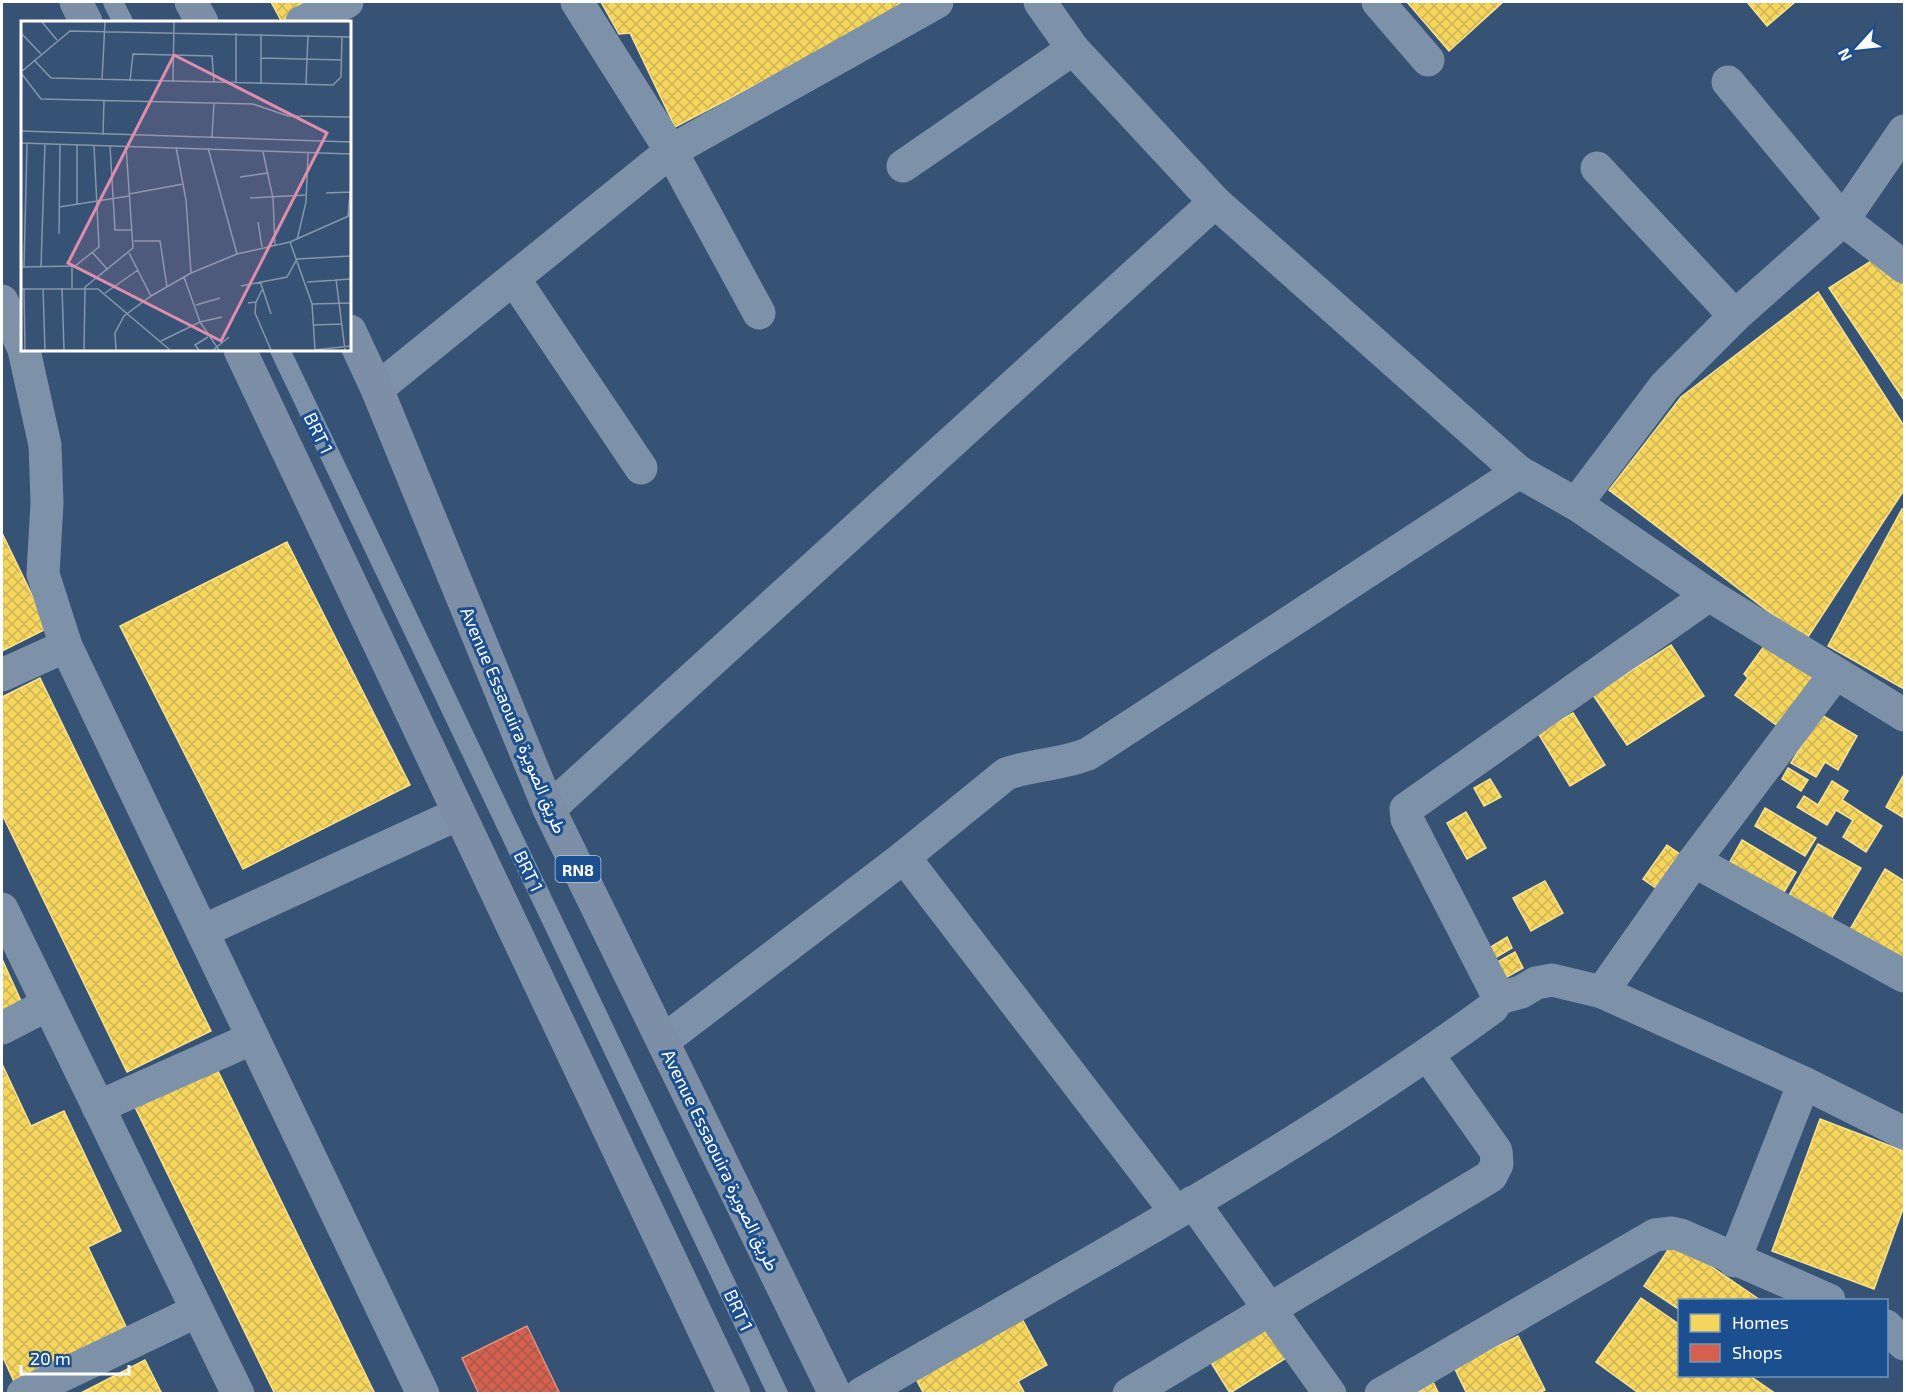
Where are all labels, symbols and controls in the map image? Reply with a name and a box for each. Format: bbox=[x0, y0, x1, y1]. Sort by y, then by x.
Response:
north arrow bbox=[1828, 18, 1888, 78]
inset map bbox=[21, 21, 351, 351]
text: N bbox=[1833, 46, 1855, 65]
street label: BRT 1 bbox=[300, 409, 338, 457]
street label: Avenue Essaouira طريق الصويرة bbox=[455, 603, 572, 837]
street label: BRT 1 bbox=[510, 847, 548, 895]
road number: RN8 bbox=[556, 856, 600, 882]
street label: Avenue Essaouira طريق الصويرة bbox=[657, 1046, 784, 1275]
street label: BRT 1 bbox=[720, 1286, 758, 1334]
legend bbox=[1678, 1299, 1888, 1377]
text: Homes bbox=[1732, 1311, 1789, 1333]
scale bar bbox=[21, 1338, 129, 1376]
text: Shops bbox=[1732, 1341, 1782, 1363]
text: 20 m bbox=[30, 1347, 71, 1369]

